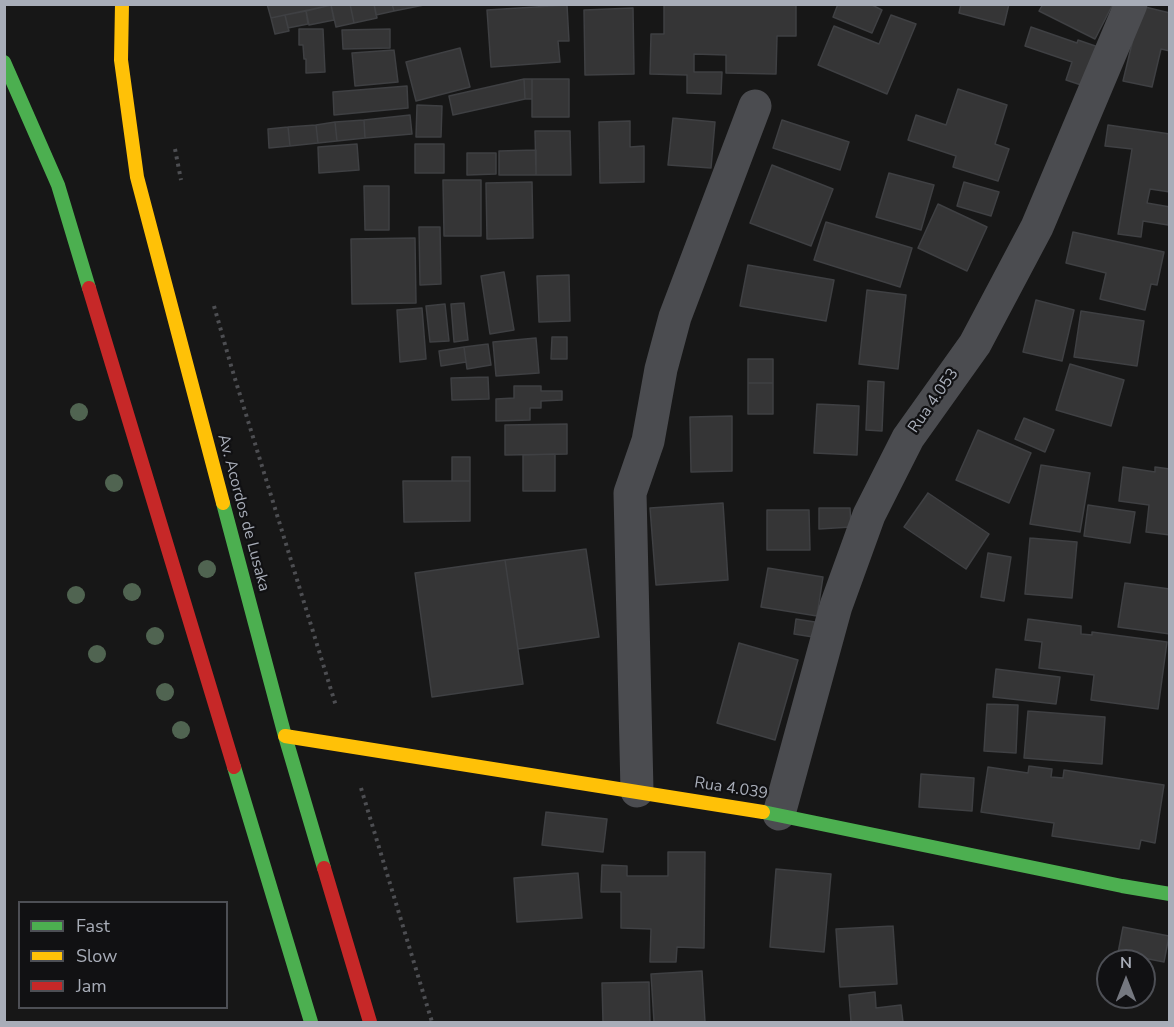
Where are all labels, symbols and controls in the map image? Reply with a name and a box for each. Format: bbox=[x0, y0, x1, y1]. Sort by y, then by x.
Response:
street label: Rua 4.053 bbox=[905, 365, 963, 437]
street label: Av. Acordos de Lusaka bbox=[213, 432, 273, 594]
street label: Rua 4.039 bbox=[693, 774, 769, 804]
legend bbox=[18, 901, 228, 1009]
text: Fast bbox=[76, 914, 110, 938]
text: Slow bbox=[76, 944, 117, 968]
north arrow bbox=[1096, 949, 1156, 1009]
text: N bbox=[1120, 952, 1132, 974]
text: Jam bbox=[76, 974, 107, 998]

